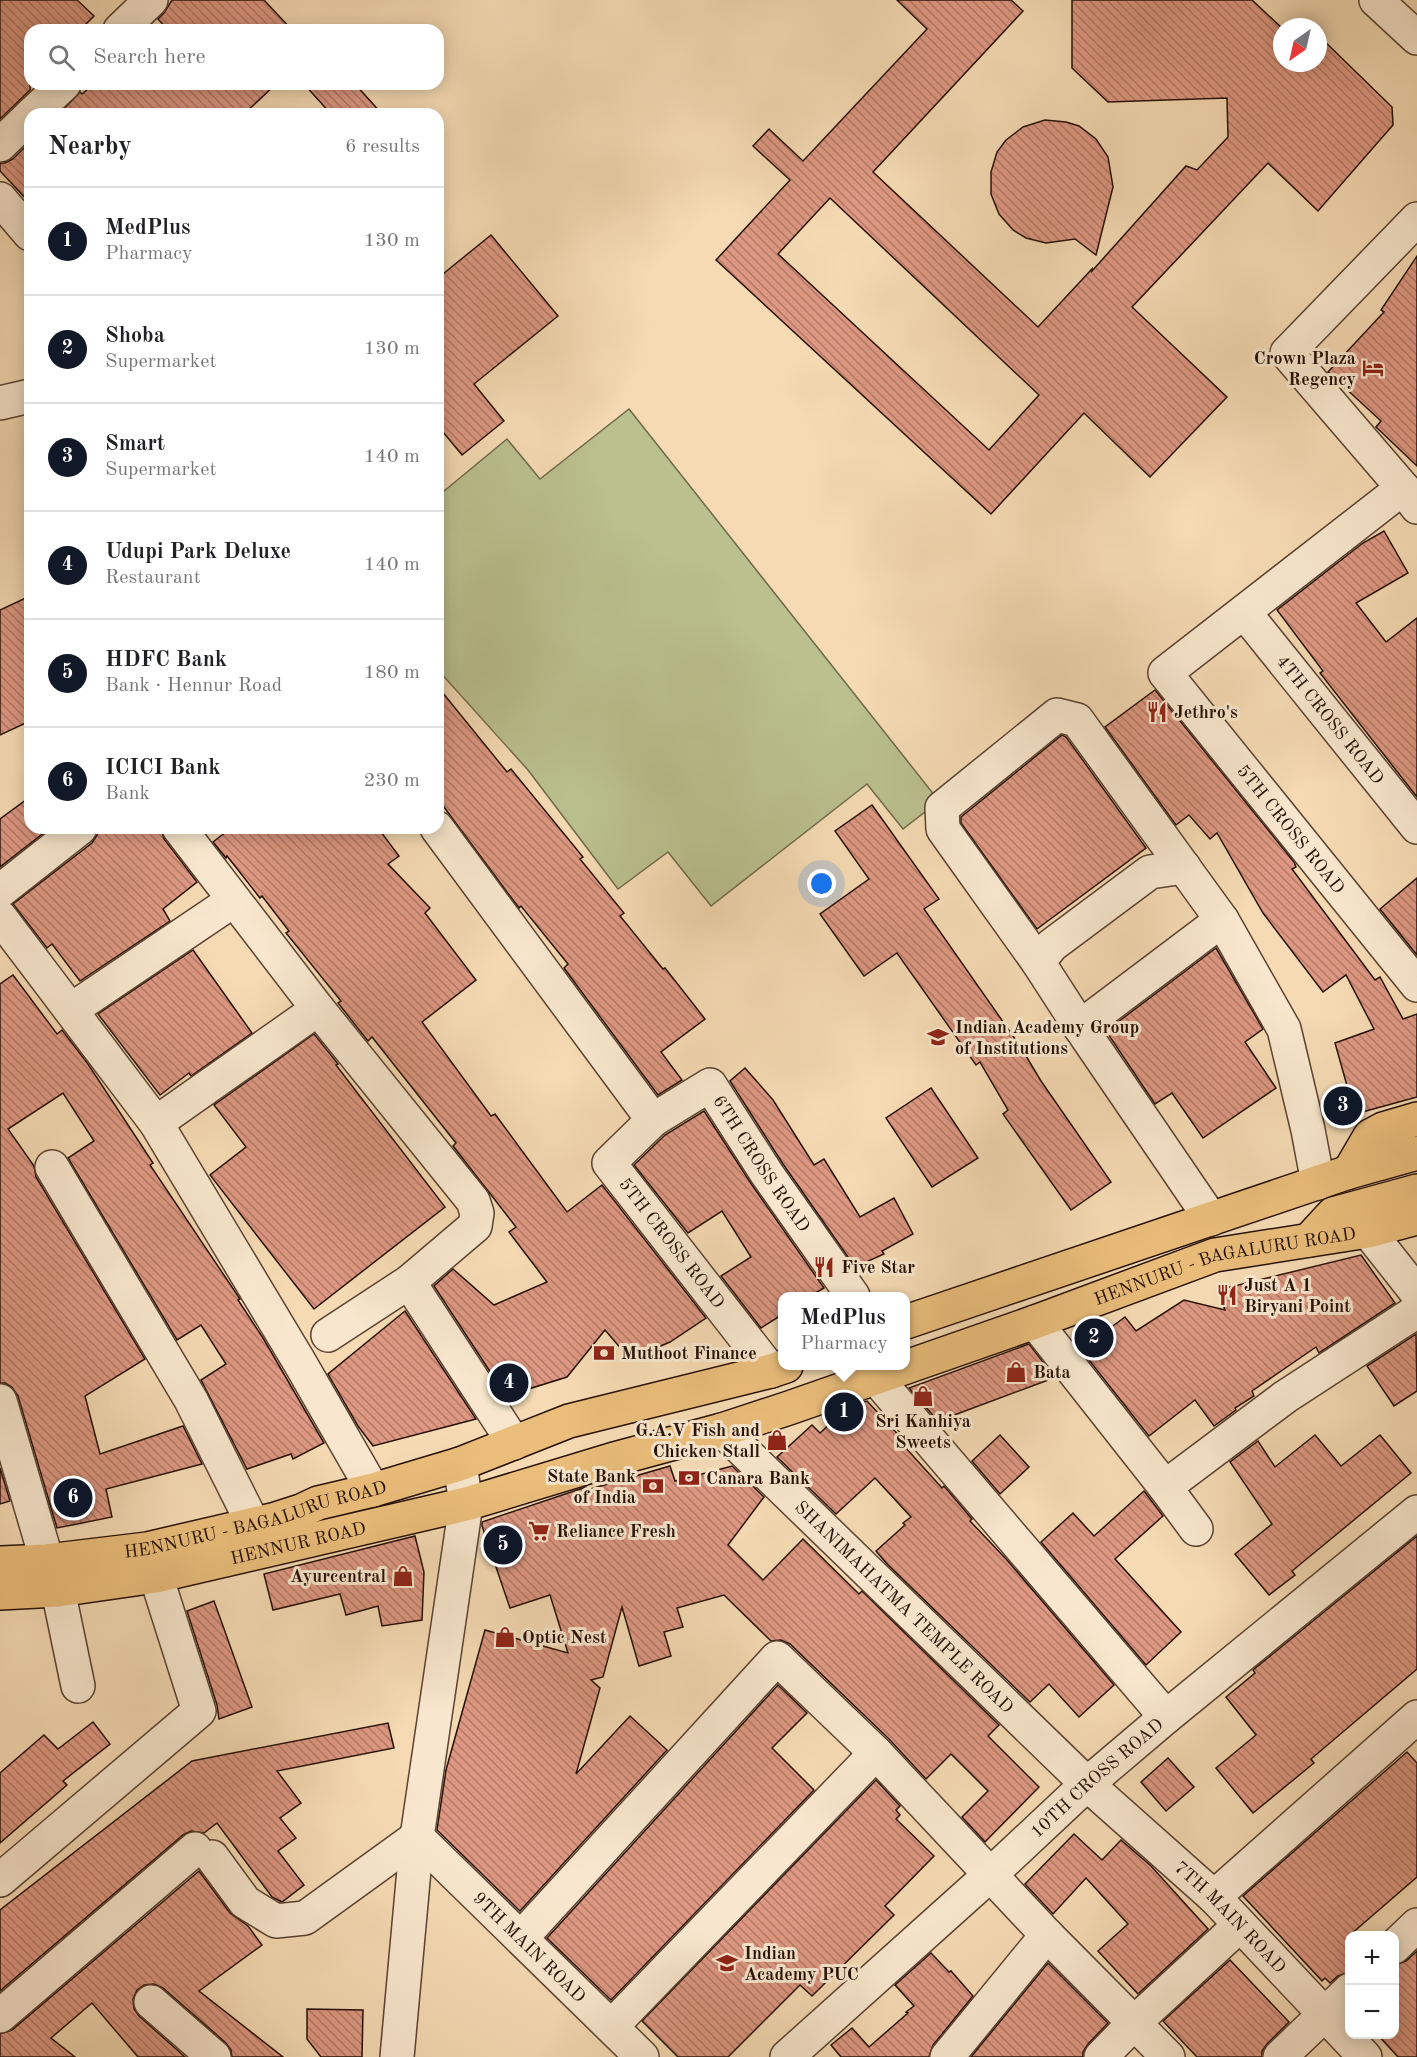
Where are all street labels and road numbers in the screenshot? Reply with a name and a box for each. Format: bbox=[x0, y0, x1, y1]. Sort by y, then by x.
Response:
street label: 4TH CROSS ROAD bbox=[1273, 652, 1387, 788]
street label: 5TH CROSS ROAD bbox=[1233, 762, 1347, 897]
street label: 6TH CROSS ROAD bbox=[709, 1093, 813, 1235]
street label: 5TH CROSS ROAD bbox=[615, 1175, 727, 1312]
street label: HENNURU - BAGALURU ROAD bbox=[1092, 1225, 1357, 1309]
street label: HENNURU - BAGALURU ROAD bbox=[123, 1478, 389, 1562]
street label: SHANIMAHATMA TEMPLE ROAD bbox=[791, 1498, 1016, 1717]
street label: HENNUR ROAD bbox=[229, 1520, 368, 1568]
street label: 10TH CROSS ROAD bbox=[1028, 1716, 1167, 1842]
street label: 7TH MAIN ROAD bbox=[1171, 1858, 1289, 1977]
street label: 9TH MAIN ROAD bbox=[469, 1889, 589, 2007]

